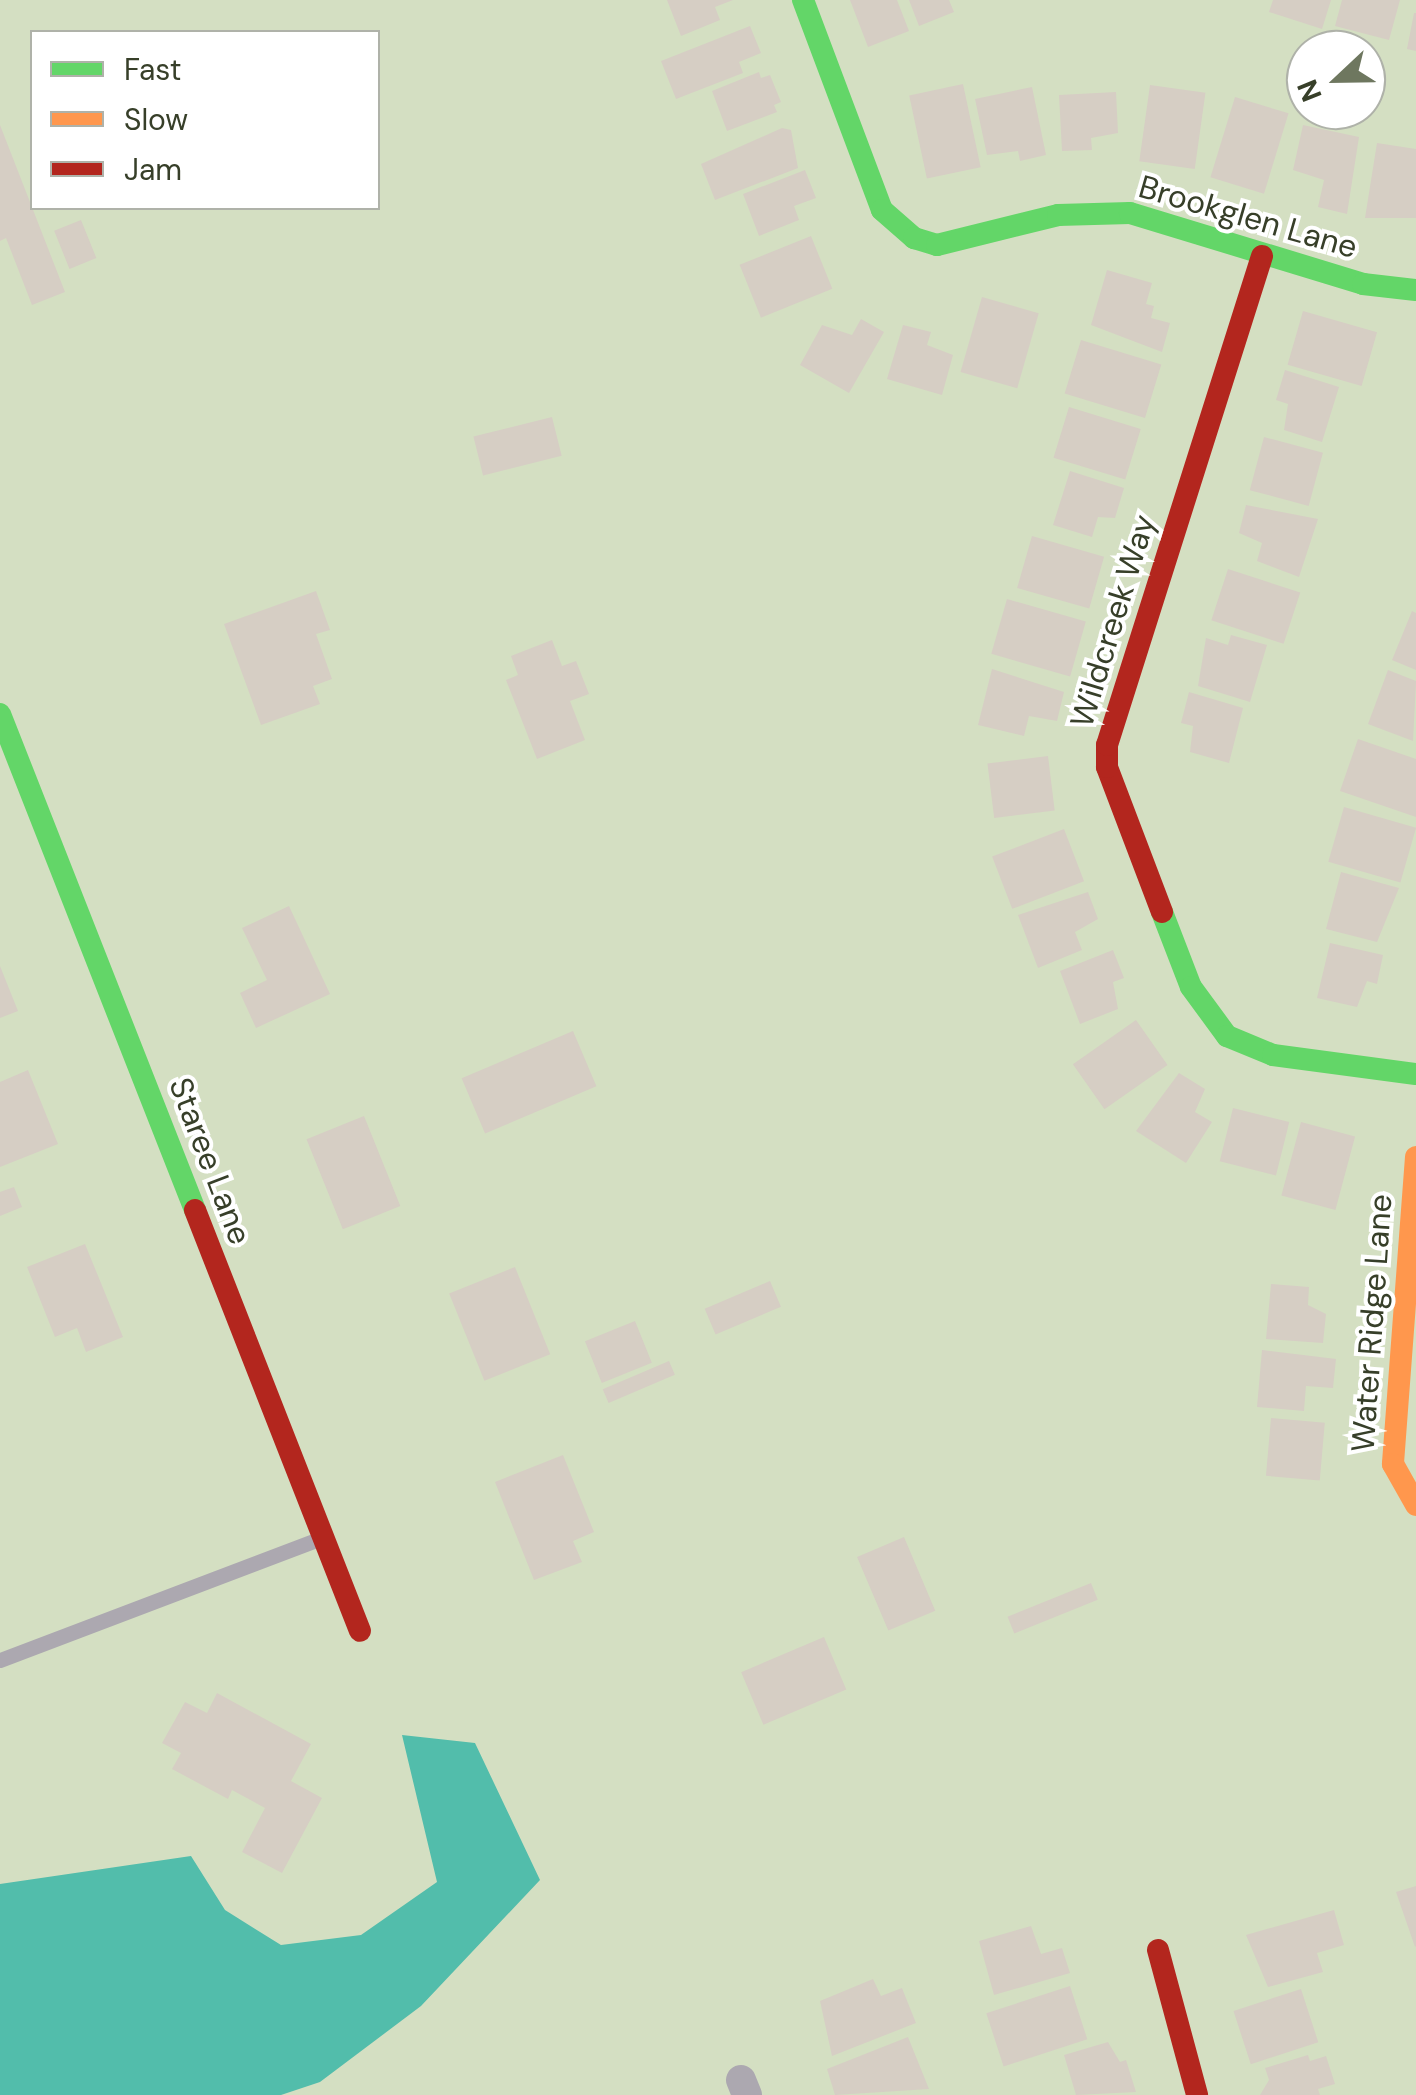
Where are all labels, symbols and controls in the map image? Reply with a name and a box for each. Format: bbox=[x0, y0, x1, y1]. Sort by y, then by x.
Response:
legend bbox=[30, 30, 380, 210]
north arrow bbox=[1286, 30, 1386, 130]
text: Fast bbox=[124, 50, 182, 89]
text: N bbox=[1289, 74, 1331, 107]
text: Slow bbox=[124, 100, 188, 139]
text: Jam bbox=[124, 150, 182, 189]
street label: Brookglen Lane bbox=[1134, 167, 1362, 267]
street label: Wildcreek Way bbox=[1062, 510, 1164, 732]
street label: Staree Lane bbox=[161, 1072, 259, 1250]
street label: Water Ridge Lane bbox=[1344, 1193, 1400, 1453]

